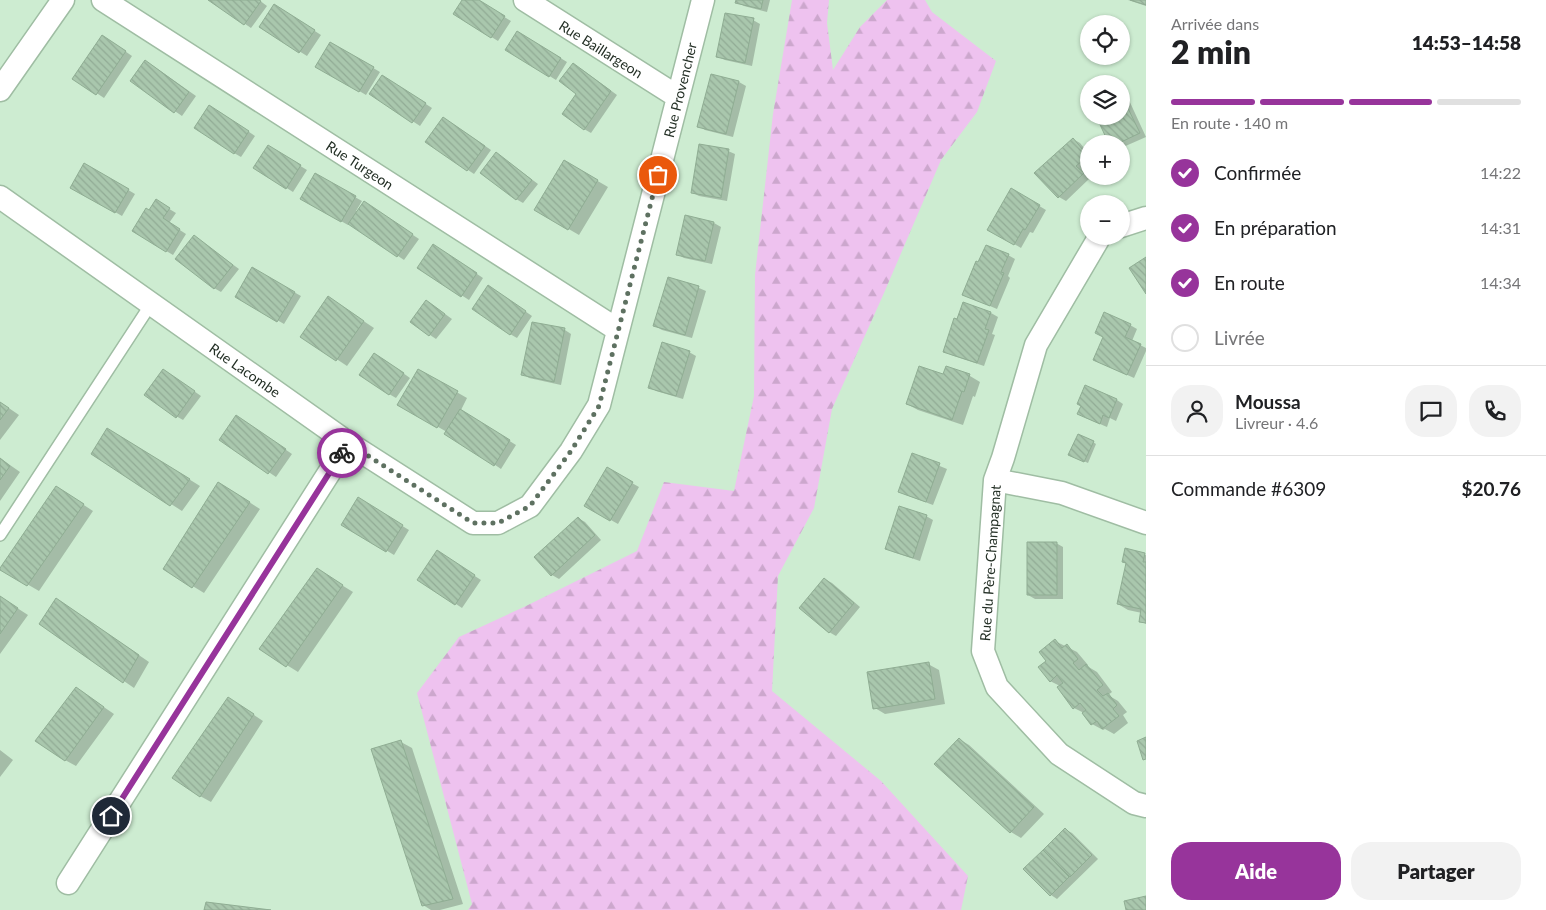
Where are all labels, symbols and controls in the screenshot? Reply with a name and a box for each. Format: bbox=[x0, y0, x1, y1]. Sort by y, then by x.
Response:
text: Arrivée dans bbox=[1171, 14, 1259, 33]
map controls bbox=[1080, 15, 1130, 245]
button: locate bbox=[1080, 15, 1130, 65]
street label: Rue Baillargeon bbox=[556, 17, 646, 81]
text: 14:53–14:58 bbox=[1412, 31, 1521, 54]
text: 2 min bbox=[1171, 32, 1251, 71]
street label: Rue Provencher bbox=[660, 41, 700, 139]
button: layers bbox=[1080, 75, 1130, 125]
text: En route · 140 m bbox=[1171, 113, 1288, 132]
button: + bbox=[1080, 135, 1130, 185]
street label: Rue Turgeon bbox=[323, 137, 397, 193]
pin bbox=[637, 154, 679, 196]
icon: check bbox=[1171, 159, 1199, 187]
icon: bag bbox=[644, 161, 672, 189]
text: Confirmée bbox=[1214, 161, 1301, 184]
text: 14:22 bbox=[1480, 163, 1521, 182]
button: − bbox=[1080, 195, 1130, 245]
icon: check bbox=[1171, 214, 1199, 242]
text: En préparation bbox=[1214, 216, 1337, 239]
text: 14:31 bbox=[1480, 218, 1521, 237]
icon: check bbox=[1171, 269, 1199, 297]
text: En route bbox=[1214, 271, 1285, 294]
text: 14:34 bbox=[1480, 273, 1521, 292]
text: Livrée bbox=[1214, 326, 1265, 349]
street label: Rue Lacombe bbox=[206, 339, 284, 401]
button: person bbox=[1171, 385, 1223, 437]
button: chat bbox=[1405, 385, 1457, 437]
button: phone bbox=[1469, 385, 1521, 437]
text: Moussa bbox=[1235, 390, 1301, 413]
text: Livreur · 4.6 bbox=[1235, 413, 1318, 432]
courier bbox=[317, 428, 367, 478]
icon: bike bbox=[328, 439, 356, 467]
text: Commande #6309 bbox=[1171, 477, 1326, 500]
text: $20.76 bbox=[1461, 477, 1521, 500]
street label: Rue du Père-Champagnat bbox=[976, 484, 1004, 642]
pin bbox=[90, 795, 132, 837]
icon: home bbox=[97, 802, 125, 830]
button: Aide bbox=[1171, 842, 1341, 900]
button: Partager bbox=[1351, 842, 1521, 900]

